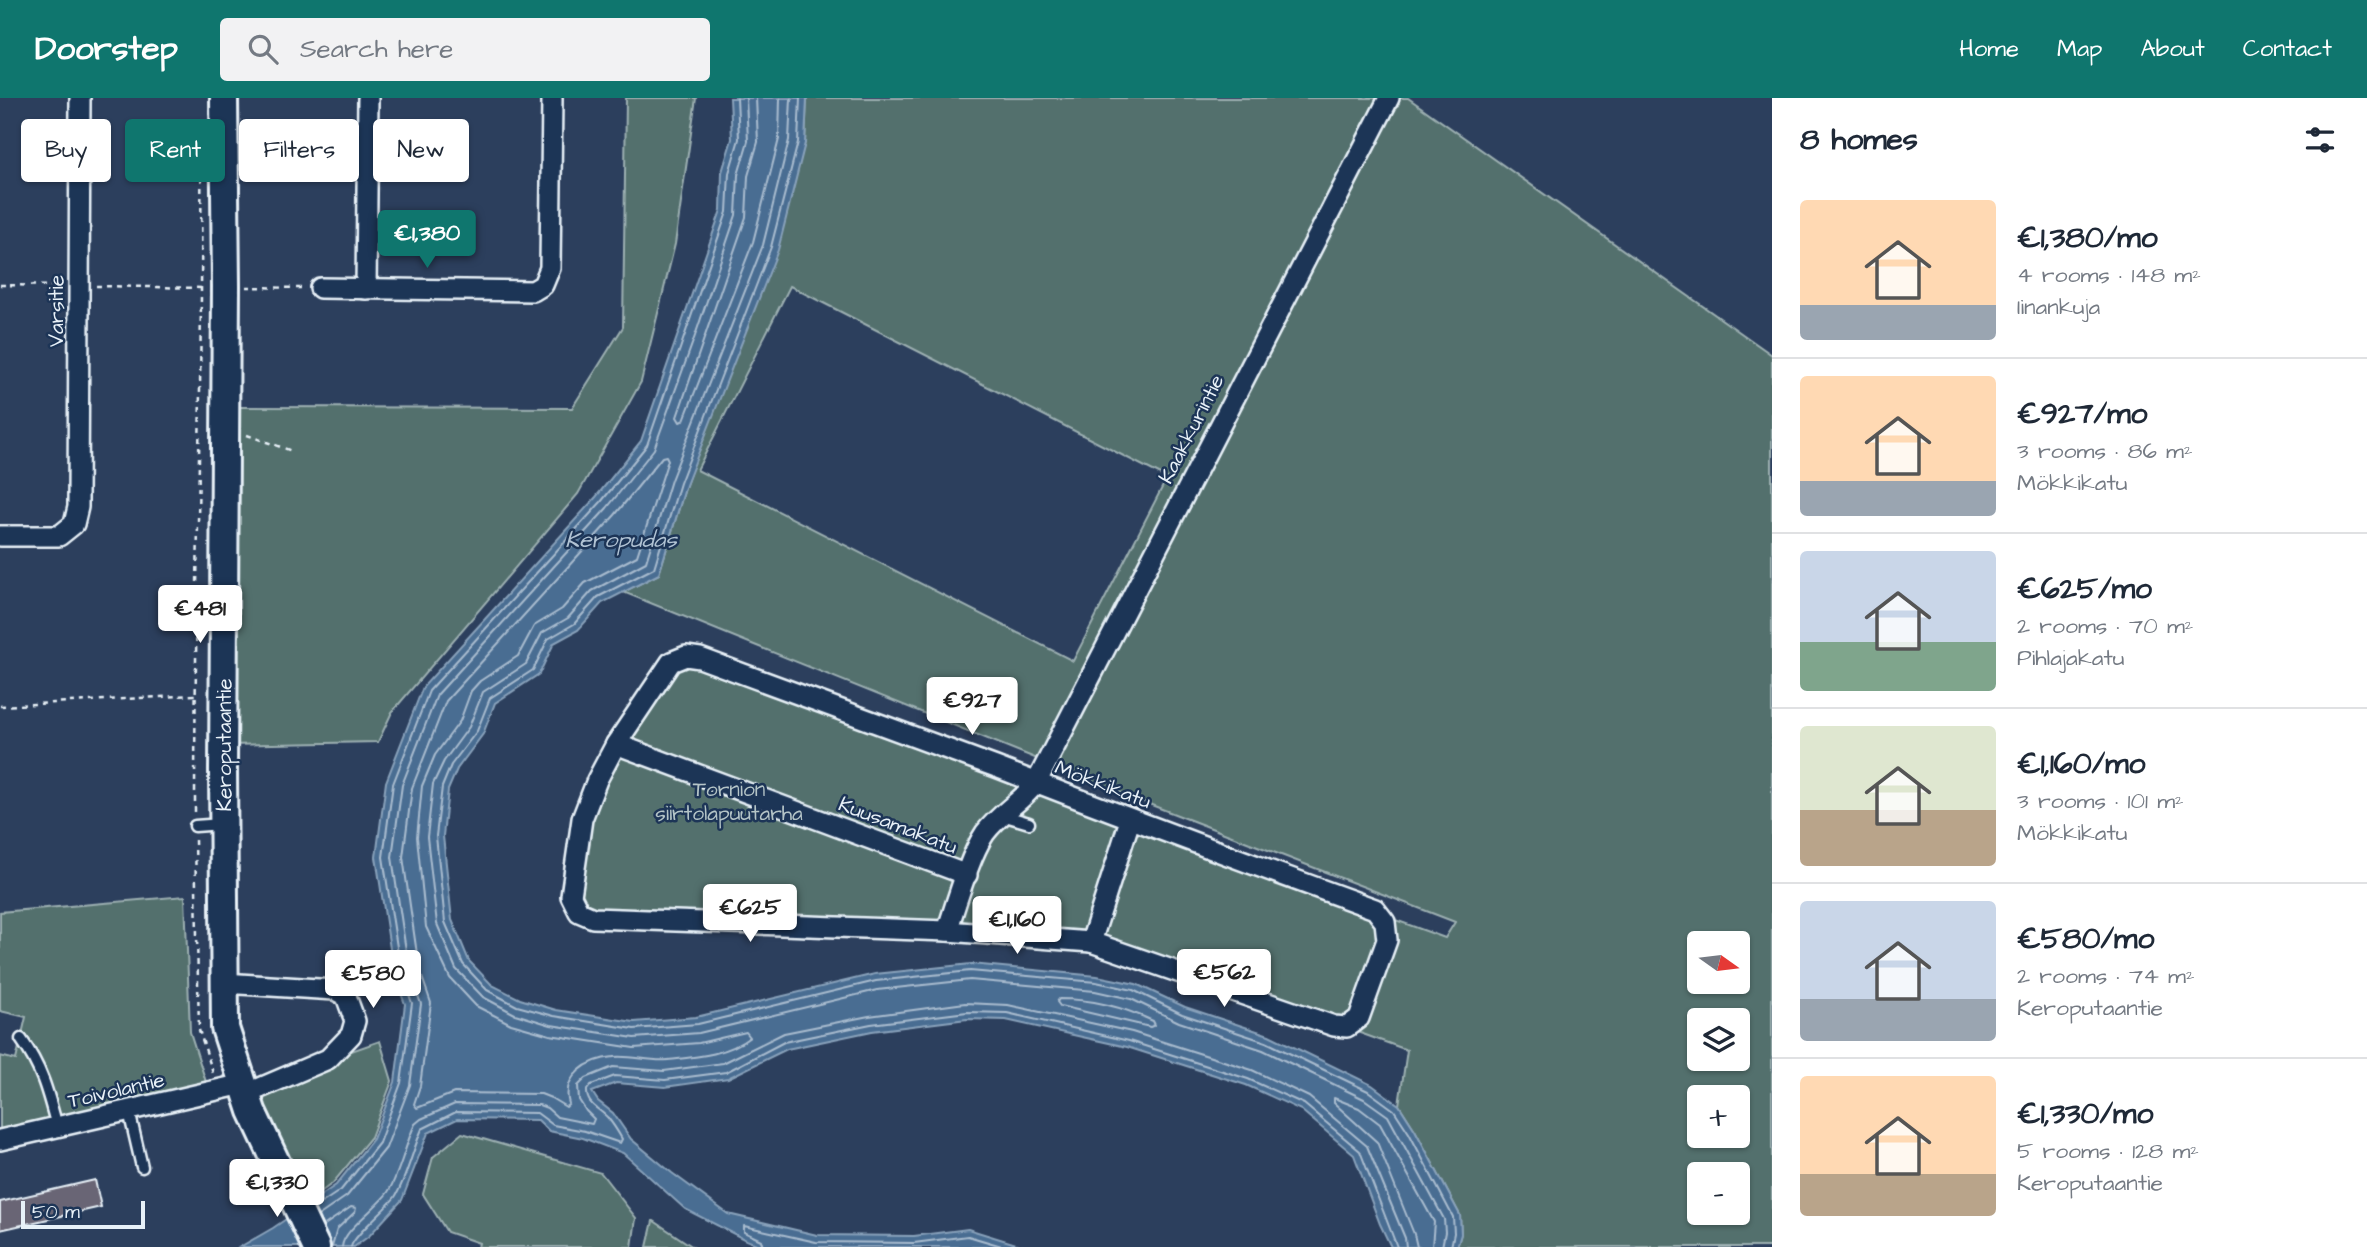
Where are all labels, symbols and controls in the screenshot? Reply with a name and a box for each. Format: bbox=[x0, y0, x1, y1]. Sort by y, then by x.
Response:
search box bbox=[220, 18, 710, 81]
text: Doorstep bbox=[35, 26, 178, 72]
icon: search bbox=[244, 30, 282, 68]
text: Search here bbox=[300, 31, 453, 67]
text: Home bbox=[1959, 32, 2019, 66]
text: Map bbox=[2057, 32, 2102, 66]
text: About bbox=[2140, 32, 2205, 66]
text: Contact bbox=[2243, 32, 2332, 66]
chip: Buy bbox=[21, 119, 111, 182]
chip: Rent bbox=[125, 119, 225, 182]
chip: Filters bbox=[239, 119, 359, 182]
chip: New bbox=[373, 119, 469, 182]
text: 8 homes bbox=[1800, 119, 1918, 161]
icon: filters bbox=[2301, 121, 2339, 159]
pin: €1,380 bbox=[370, 211, 484, 270]
text: €1,380 bbox=[394, 217, 460, 249]
text: €1,380/mo bbox=[2017, 217, 2158, 259]
icon: home bbox=[1856, 228, 1940, 312]
text: 4 rooms · 148 m² bbox=[2017, 259, 2201, 291]
street label: Varsitie bbox=[42, 275, 71, 347]
text: Iinankuja bbox=[2017, 291, 2100, 323]
street label: Kaakkurintie bbox=[1152, 370, 1231, 489]
text: €927/mo bbox=[2017, 393, 2147, 435]
icon: home bbox=[1856, 404, 1940, 488]
text: 3 rooms · 86 m² bbox=[2017, 435, 2193, 467]
text: Mökkikatu bbox=[2017, 467, 2128, 499]
water label: Keropudas bbox=[565, 524, 678, 556]
text: €625/mo bbox=[2017, 568, 2152, 610]
icon: home bbox=[1856, 579, 1940, 663]
pin: €481 bbox=[159, 586, 241, 645]
text: €481 bbox=[174, 592, 226, 624]
text: 2 rooms · 70 m² bbox=[2017, 610, 2193, 642]
text: Pihlajakatu bbox=[2017, 642, 2124, 674]
street label: Keroputaantie bbox=[210, 678, 240, 812]
pin: €927 bbox=[931, 678, 1013, 737]
text: €927 bbox=[943, 684, 1001, 716]
text: €1,160/mo bbox=[2017, 743, 2145, 785]
street label: Mökkikatu bbox=[1051, 753, 1155, 816]
icon: home bbox=[1856, 754, 1940, 838]
park label: Tornion siirtolapuutarha bbox=[655, 775, 803, 829]
text: 3 rooms · 101 m² bbox=[2017, 785, 2184, 817]
street label: Kuusamakatu bbox=[834, 790, 962, 862]
text: Mökkikatu bbox=[2017, 817, 2128, 849]
pin: €625 bbox=[709, 884, 791, 944]
text: €625 bbox=[719, 891, 781, 923]
pin: €1,160 bbox=[960, 896, 1074, 956]
text: €1,160 bbox=[988, 903, 1046, 935]
text: €580/mo bbox=[2017, 918, 2154, 960]
icon: home bbox=[1856, 929, 1940, 1013]
north arrow bbox=[1687, 931, 1750, 994]
map controls bbox=[1687, 931, 1750, 1225]
pin: €580 bbox=[332, 950, 414, 1010]
pin: €562 bbox=[1183, 950, 1265, 1009]
text: €562 bbox=[1193, 956, 1255, 988]
text: €580 bbox=[341, 957, 405, 989]
text: 2 rooms · 74 m² bbox=[2017, 960, 2195, 992]
text: Keroputaantie bbox=[2017, 992, 2163, 1024]
button: layers bbox=[1687, 1008, 1750, 1071]
street label: Toivolantie bbox=[65, 1065, 167, 1116]
button: + bbox=[1687, 1085, 1750, 1148]
text: €1,330/mo bbox=[2017, 1093, 2153, 1135]
icon: home bbox=[1856, 1104, 1940, 1188]
text: 5 rooms · 128 m² bbox=[2017, 1135, 2199, 1167]
pin: €1,330 bbox=[220, 1160, 334, 1219]
button: − bbox=[1687, 1162, 1750, 1225]
text: €1,330 bbox=[245, 1166, 309, 1198]
text: Keroputaantie bbox=[2017, 1167, 2163, 1199]
scale bar bbox=[21, 1198, 145, 1230]
text: 50 m bbox=[32, 1199, 80, 1226]

